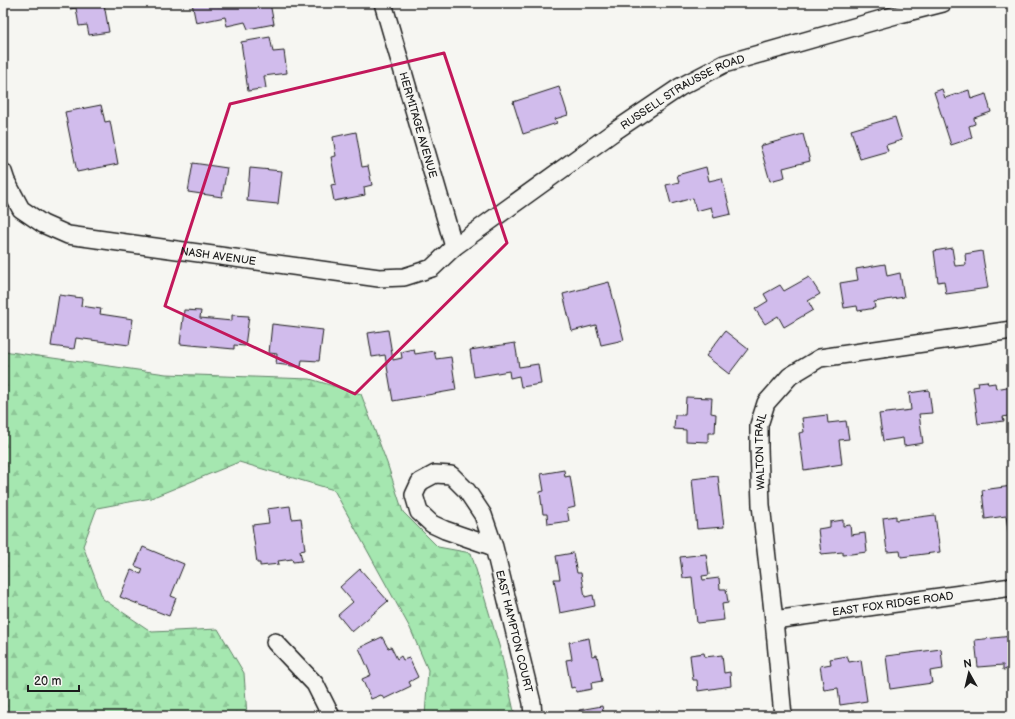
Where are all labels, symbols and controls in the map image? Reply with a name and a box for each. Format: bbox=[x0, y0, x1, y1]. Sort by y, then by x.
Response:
street label: RUSSELL STRAUSSE ROAD bbox=[618, 52, 746, 132]
street label: HERMITAGE AVENUE bbox=[396, 71, 440, 180]
street label: NASH AVENUE bbox=[180, 245, 257, 268]
street label: WALTON TRAIL bbox=[753, 411, 770, 490]
street label: EAST HAMPTON COURT bbox=[493, 569, 535, 694]
street label: EAST FOX RIDGE ROAD bbox=[832, 589, 954, 619]
north arrow bbox=[949, 653, 989, 693]
text: N bbox=[963, 657, 973, 671]
scale bar bbox=[28, 667, 79, 693]
text: 20 m bbox=[34, 674, 61, 689]

